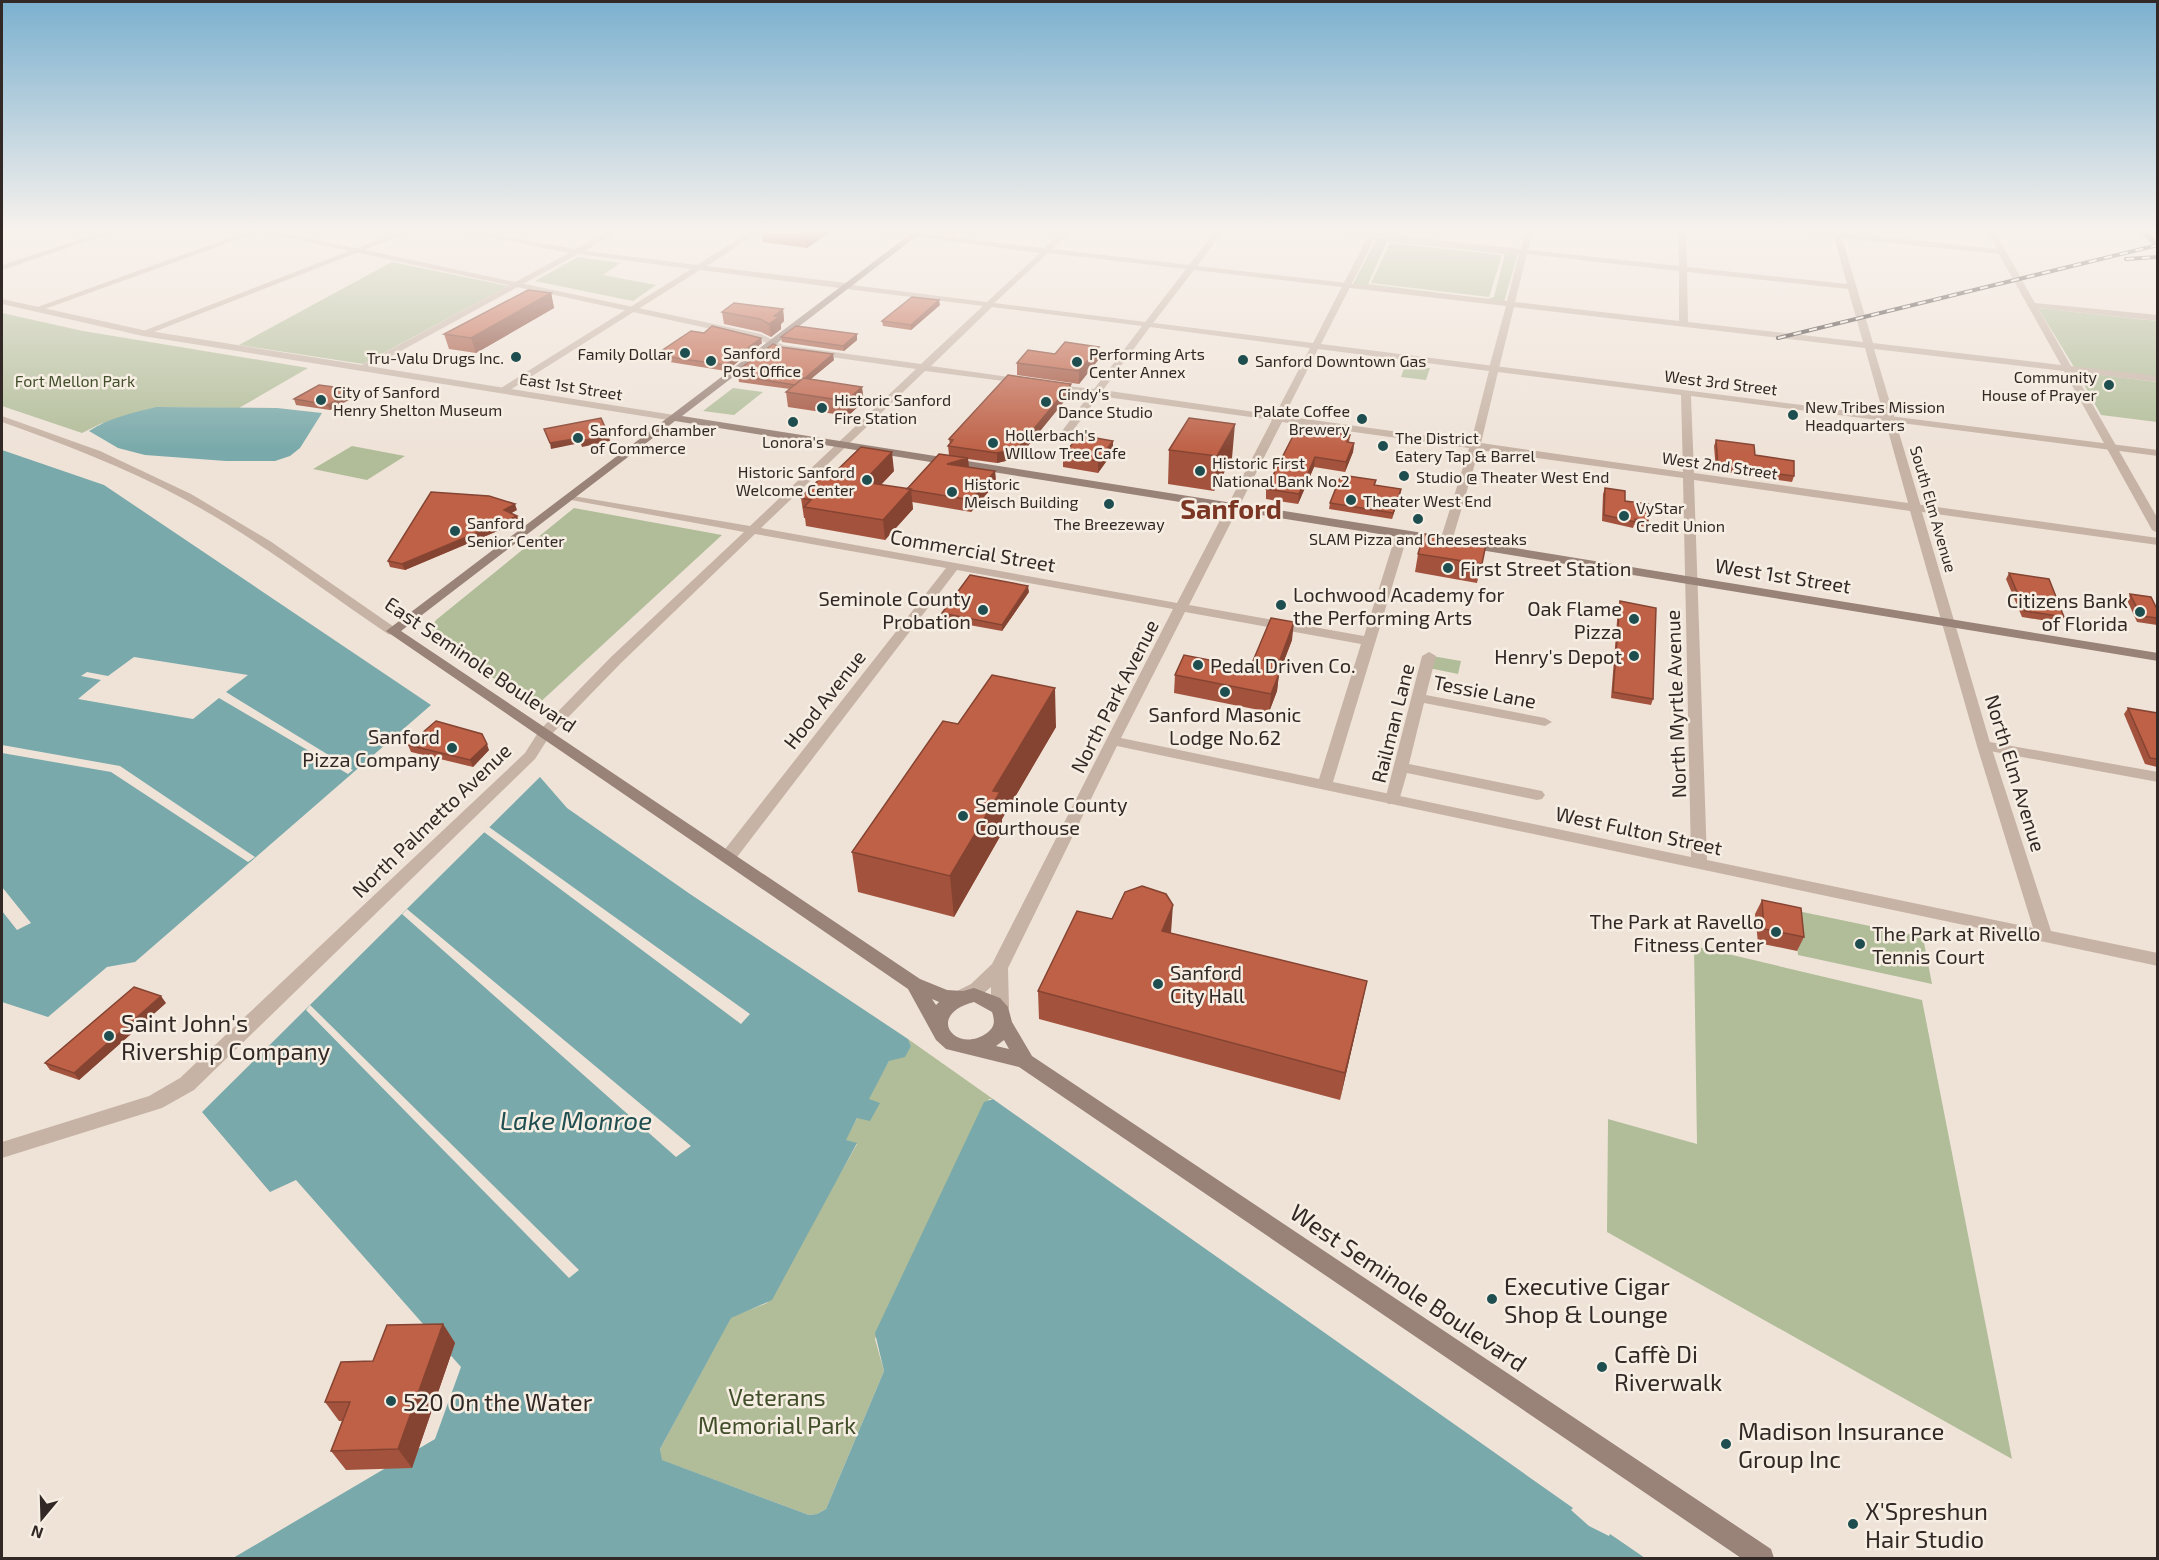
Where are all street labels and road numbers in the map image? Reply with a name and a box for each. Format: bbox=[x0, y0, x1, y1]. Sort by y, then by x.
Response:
street label: West 3rd Street bbox=[1663, 366, 1779, 398]
street label: East 1st Street bbox=[518, 368, 624, 404]
street label: South Elm Avenue bbox=[1907, 444, 1961, 574]
street label: West 2nd Street bbox=[1661, 447, 1779, 483]
street label: Commercial Street bbox=[888, 524, 1058, 576]
street label: West 1st Street bbox=[1713, 552, 1853, 598]
street label: East Seminole Boulevard bbox=[381, 591, 581, 737]
street label: North Myrtle Avenue bbox=[1660, 609, 1690, 799]
street label: North Park Avenue bbox=[1065, 615, 1163, 777]
street label: Hood Avenue bbox=[778, 645, 870, 753]
street label: Railman Lane bbox=[1366, 661, 1418, 785]
street label: Tessie Lane bbox=[1432, 669, 1538, 713]
street label: North Elm Avenue bbox=[1981, 692, 2051, 854]
street label: North Palmetto Avenue bbox=[347, 738, 515, 902]
street label: West Fulton Street bbox=[1553, 801, 1725, 859]
street label: West Seminole Boulevard bbox=[1285, 1197, 1533, 1377]

